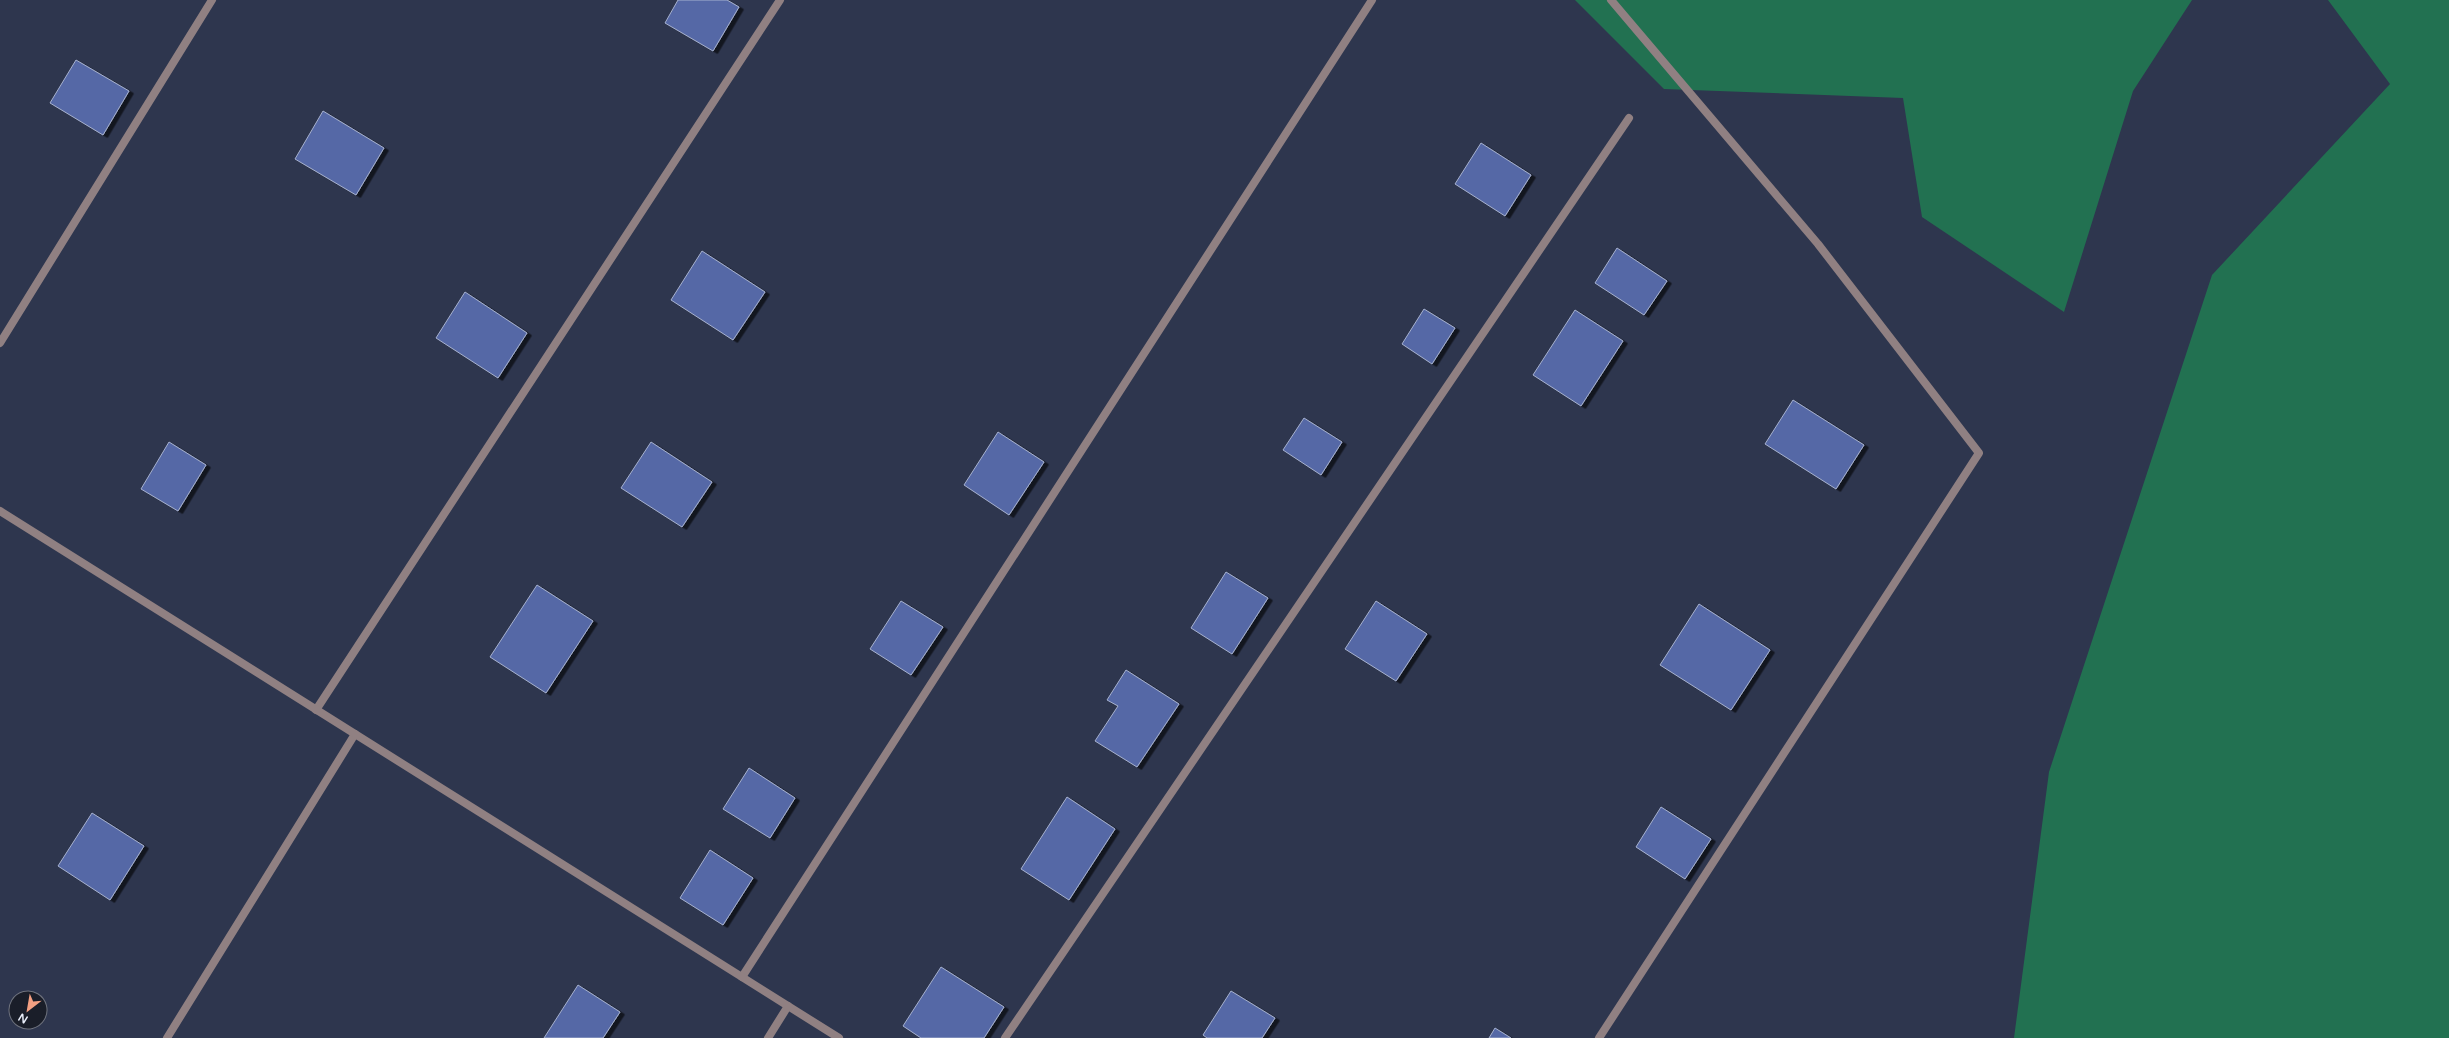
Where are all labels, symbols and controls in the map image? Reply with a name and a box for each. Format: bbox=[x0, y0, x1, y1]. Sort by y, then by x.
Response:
north arrow bbox=[8, 990, 48, 1030]
text: N bbox=[16, 1010, 30, 1026]

